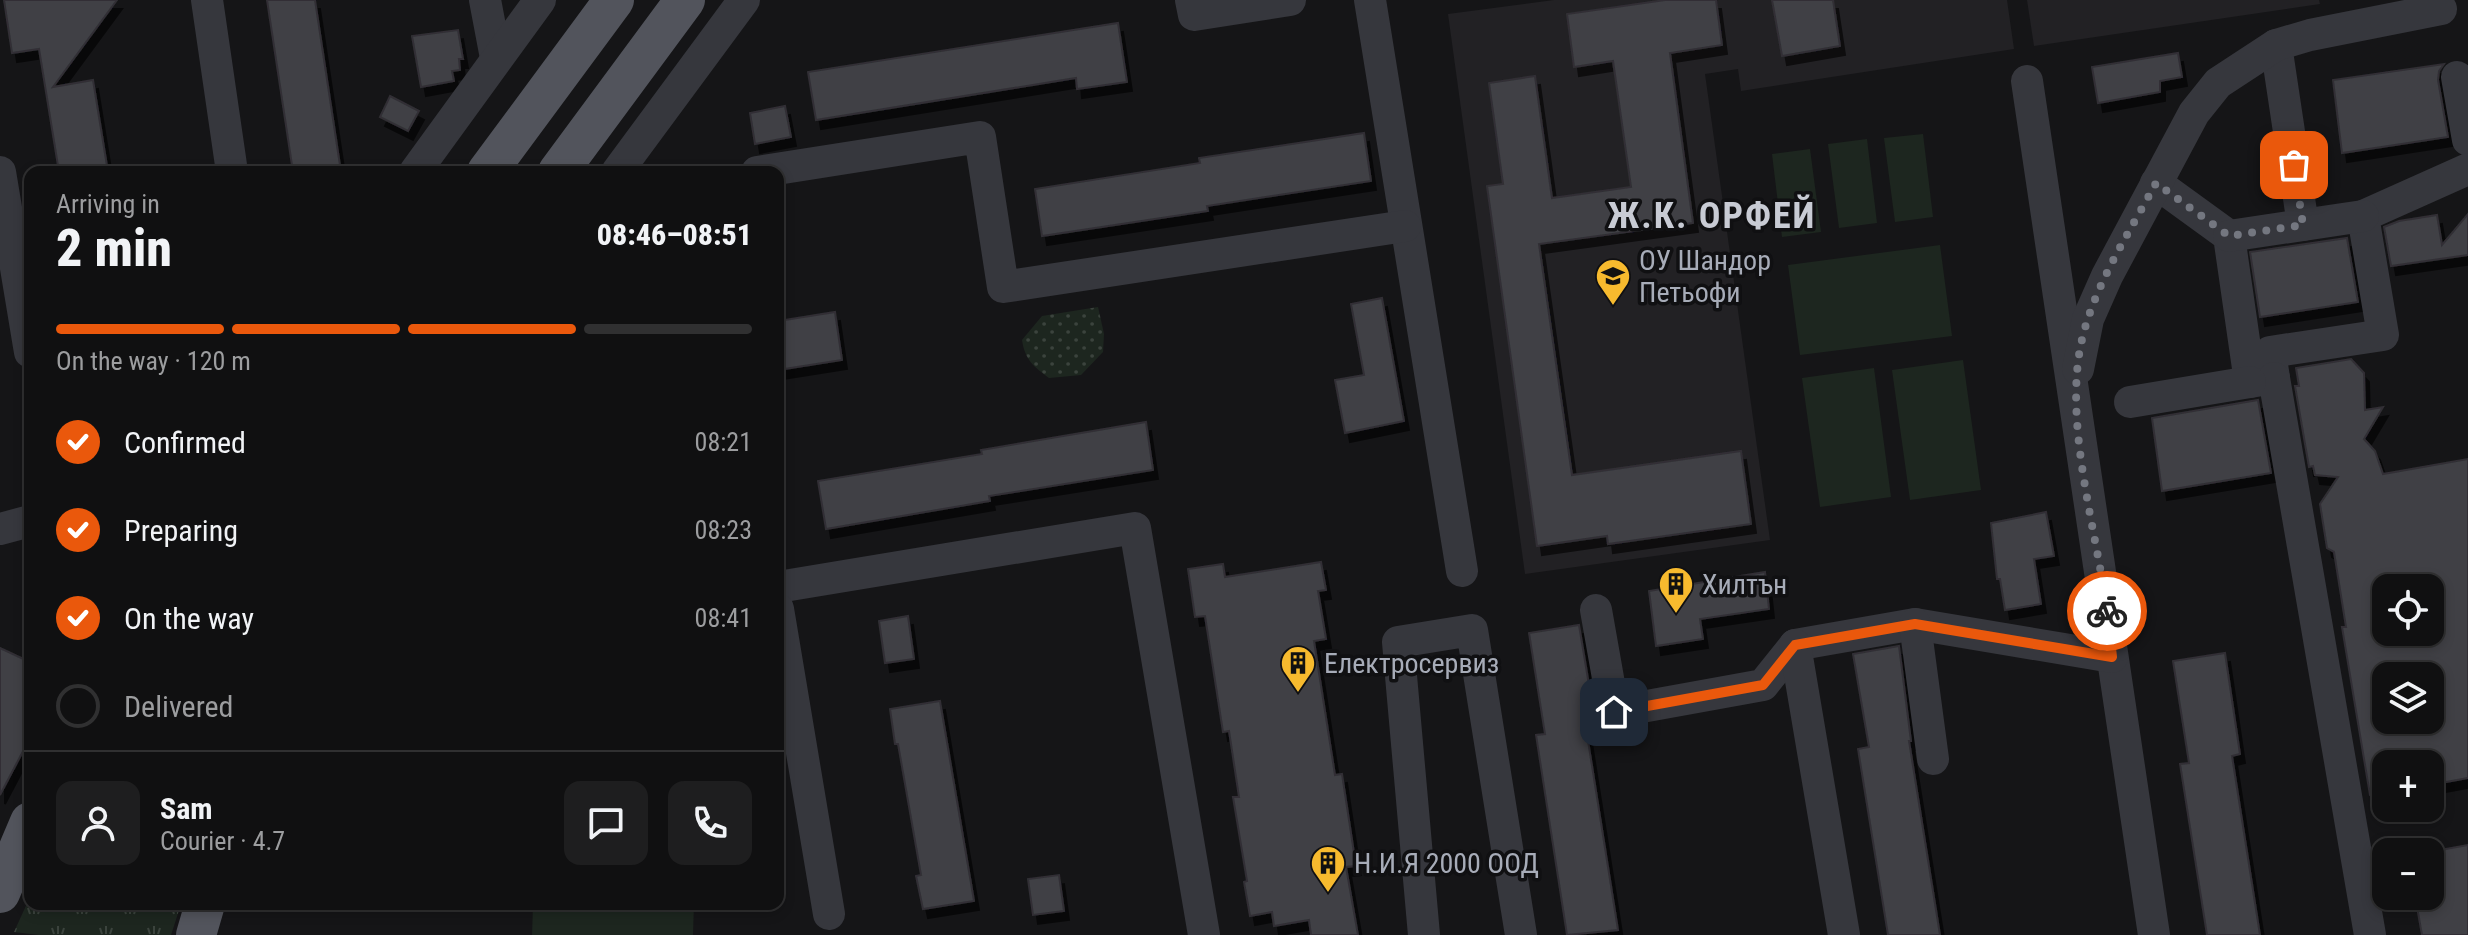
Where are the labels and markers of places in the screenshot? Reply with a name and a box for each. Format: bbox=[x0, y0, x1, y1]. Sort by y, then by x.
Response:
pin bbox=[2260, 131, 2328, 199]
place label: ОУ Шандор Петьофи bbox=[1639, 244, 1771, 309]
school or university icon: ОУ Шандор Петьофи bbox=[1594, 257, 1632, 307]
building icon: Хилтън bbox=[1657, 565, 1695, 615]
place label: Хилтън bbox=[1702, 568, 1787, 601]
building icon: Електросервиз bbox=[1279, 644, 1317, 694]
place label: Електросервиз bbox=[1324, 647, 1499, 680]
pin bbox=[1580, 678, 1648, 746]
building icon: Н.И.Я 2000 ООД bbox=[1309, 844, 1347, 894]
place label: Н.И.Я 2000 ООД bbox=[1354, 847, 1539, 880]

